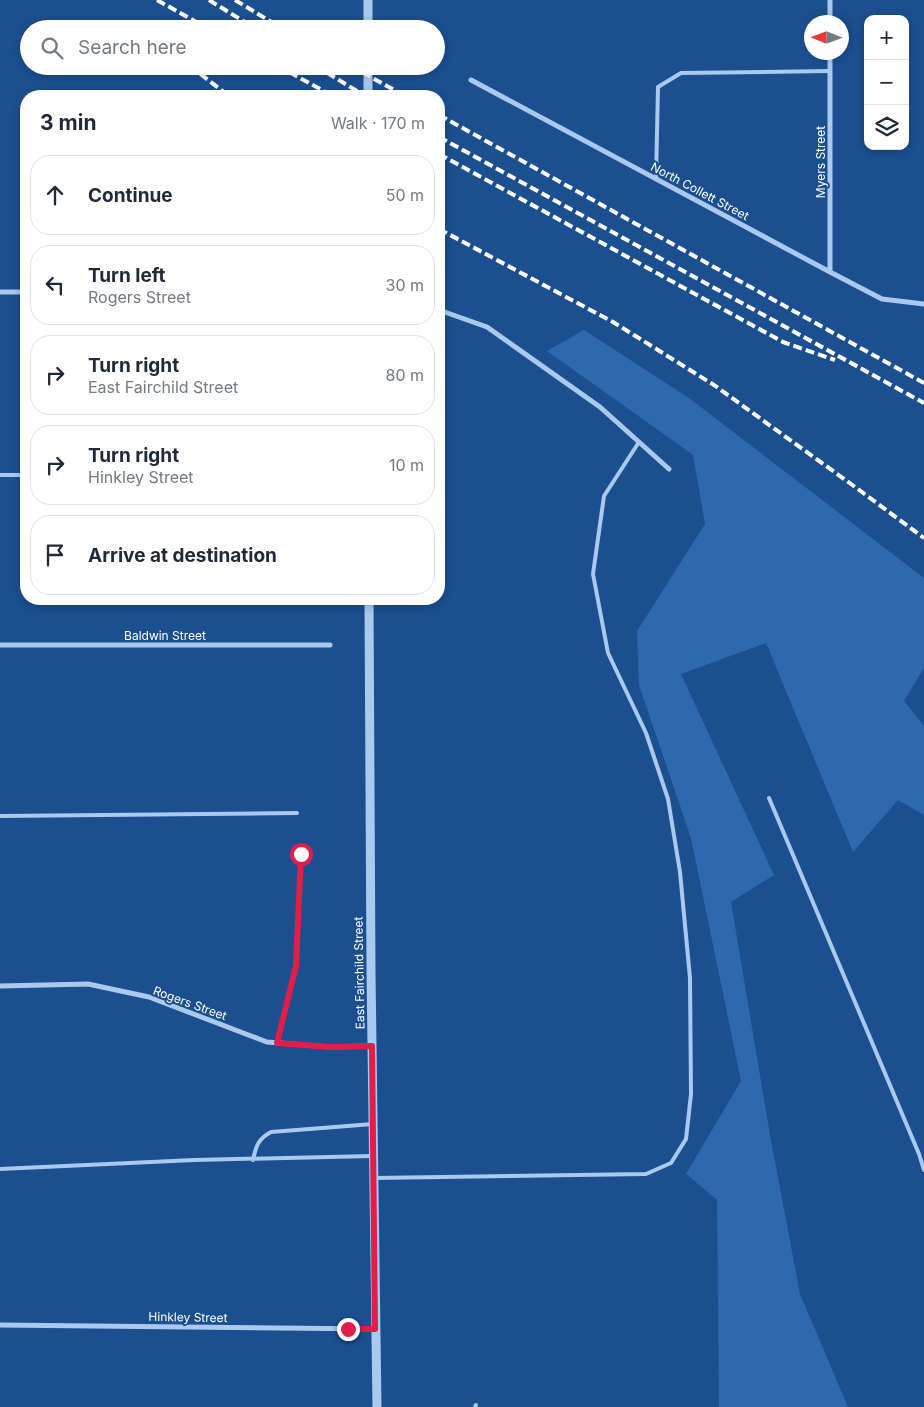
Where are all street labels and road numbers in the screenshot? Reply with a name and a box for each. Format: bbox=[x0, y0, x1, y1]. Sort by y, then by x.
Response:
street label: Myers Street bbox=[813, 126, 828, 198]
street label: North Collett Street bbox=[648, 159, 752, 223]
street label: Baldwin Street bbox=[124, 628, 206, 643]
street label: East Fairchild Street bbox=[351, 916, 367, 1029]
street label: Rogers Street bbox=[151, 983, 229, 1023]
street label: Hinkley Street bbox=[148, 1309, 228, 1325]

